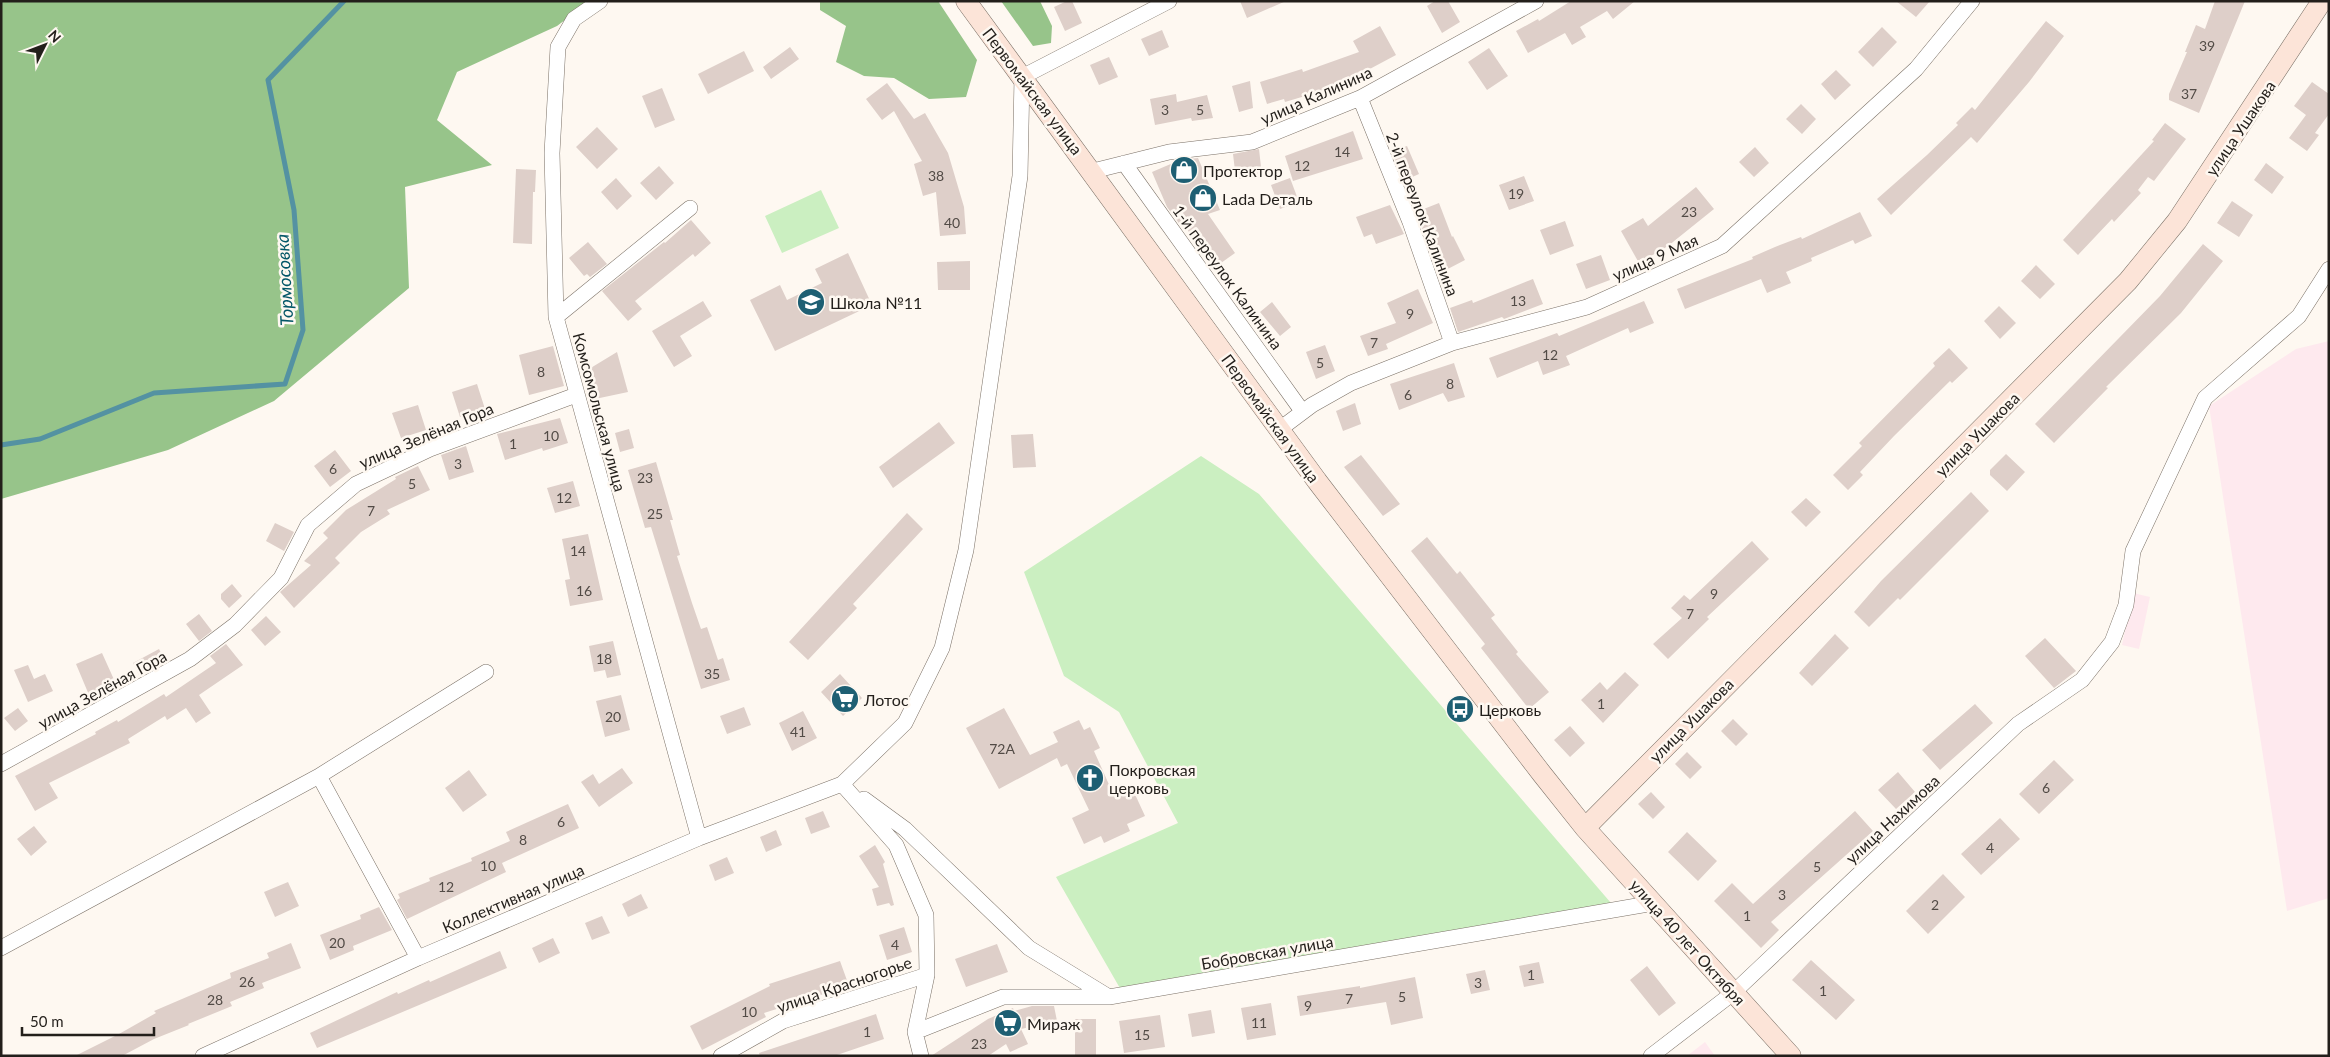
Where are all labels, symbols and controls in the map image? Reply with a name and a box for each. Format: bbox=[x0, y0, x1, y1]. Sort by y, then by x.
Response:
north arrow bbox=[20, 20, 70, 70]
street label: Первомайская улица bbox=[979, 24, 1087, 158]
text: N bbox=[45, 26, 65, 46]
house number: 39 bbox=[2199, 37, 2215, 54]
street label: улица Калинина bbox=[1257, 62, 1375, 128]
street label: улица Ушакова bbox=[2201, 77, 2279, 179]
house number: 37 bbox=[2181, 85, 2197, 102]
house number: 3 bbox=[1161, 101, 1169, 118]
house number: 5 bbox=[1196, 101, 1204, 118]
street label: 2-й переулок Калинина bbox=[1383, 129, 1463, 299]
house number: 14 bbox=[1334, 143, 1350, 160]
shop icon: Протектор bbox=[1169, 155, 1199, 185]
house number: 12 bbox=[1294, 157, 1310, 174]
place label: Протектор bbox=[1203, 161, 1283, 180]
house number: 38 bbox=[928, 167, 944, 184]
shop icon: Lada Dеталь bbox=[1188, 183, 1218, 213]
house number: 19 bbox=[1508, 185, 1524, 202]
place label: Lada Dеталь bbox=[1222, 189, 1313, 208]
street label: 1-й переулок Калинина bbox=[1169, 201, 1287, 353]
house number: 23 bbox=[1681, 203, 1697, 220]
house number: 40 bbox=[944, 214, 960, 231]
street label: улица 9 Мая bbox=[1609, 230, 1701, 284]
water label: Тормосовка bbox=[271, 233, 297, 327]
school or university icon: Школа №11 bbox=[796, 287, 826, 317]
house number: 13 bbox=[1510, 292, 1526, 309]
place label: Школа №11 bbox=[830, 293, 922, 312]
house number: 9 bbox=[1406, 305, 1414, 322]
street label: Комсомольская улица bbox=[570, 330, 630, 494]
house number: 7 bbox=[1370, 334, 1378, 351]
house number: 12 bbox=[1542, 346, 1558, 363]
street label: Первомайская улица bbox=[1218, 350, 1324, 486]
house number: 5 bbox=[1316, 354, 1324, 371]
house number: 8 bbox=[537, 363, 545, 380]
house number: 8 bbox=[1446, 375, 1454, 392]
house number: 6 bbox=[1404, 386, 1412, 403]
street label: улица Ушакова bbox=[1931, 388, 2023, 480]
street label: улица Зелёная Гора bbox=[356, 398, 496, 472]
house number: 10 bbox=[543, 427, 559, 444]
house number: 1 bbox=[509, 435, 517, 452]
house number: 3 bbox=[454, 455, 462, 472]
house number: 6 bbox=[329, 460, 337, 477]
house number: 23 bbox=[637, 469, 653, 486]
house number: 5 bbox=[408, 475, 416, 492]
house number: 12 bbox=[556, 489, 572, 506]
house number: 7 bbox=[367, 502, 375, 519]
house number: 25 bbox=[647, 505, 663, 522]
house number: 14 bbox=[570, 542, 586, 559]
house number: 16 bbox=[576, 582, 592, 599]
house number: 9 bbox=[1710, 585, 1718, 602]
house number: 7 bbox=[1686, 605, 1694, 622]
street label: улица Зелёная Гора bbox=[34, 646, 170, 732]
house number: 18 bbox=[596, 650, 612, 667]
house number: 35 bbox=[704, 665, 720, 682]
street label: улица Ушакова bbox=[1645, 674, 1737, 766]
supermarket icon: Лотос bbox=[830, 684, 860, 714]
place label: Лотос bbox=[863, 690, 909, 709]
bus stop icon: Церковь bbox=[1445, 694, 1475, 724]
house number: 1 bbox=[1597, 695, 1605, 712]
place label: Церковь bbox=[1479, 700, 1541, 719]
house number: 20 bbox=[605, 708, 621, 725]
house number: 41 bbox=[790, 723, 806, 740]
house number: 72А bbox=[989, 740, 1015, 757]
place label: Покровская церковь bbox=[1109, 760, 1196, 797]
church icon: Покровская церковь bbox=[1075, 763, 1105, 793]
street label: улица Нахимова bbox=[1841, 771, 1943, 867]
house number: 6 bbox=[2042, 779, 2050, 796]
house number: 6 bbox=[557, 813, 565, 830]
house number: 8 bbox=[519, 831, 527, 848]
house number: 4 bbox=[1986, 839, 1994, 856]
house number: 10 bbox=[480, 857, 496, 874]
house number: 5 bbox=[1813, 858, 1821, 875]
street label: Коллективная улица bbox=[439, 860, 587, 936]
street label: улица 40 лет Октября bbox=[1626, 875, 1750, 1009]
house number: 12 bbox=[438, 878, 454, 895]
house number: 3 bbox=[1778, 886, 1786, 903]
house number: 2 bbox=[1931, 896, 1939, 913]
house number: 1 bbox=[1743, 907, 1751, 924]
street label: Бобровская улица bbox=[1199, 931, 1335, 973]
house number: 20 bbox=[329, 934, 345, 951]
house number: 4 bbox=[891, 936, 899, 953]
street label: улица Красногорье bbox=[774, 952, 914, 1016]
house number: 1 bbox=[1527, 966, 1535, 983]
house number: 26 bbox=[239, 973, 255, 990]
house number: 3 bbox=[1474, 974, 1482, 991]
house number: 1 bbox=[1819, 982, 1827, 999]
house number: 5 bbox=[1398, 988, 1406, 1005]
house number: 7 bbox=[1345, 990, 1353, 1007]
house number: 28 bbox=[207, 991, 223, 1008]
house number: 9 bbox=[1304, 997, 1312, 1014]
house number: 10 bbox=[741, 1003, 757, 1020]
scale bar bbox=[22, 1004, 155, 1036]
supermarket icon: Мираж bbox=[993, 1008, 1023, 1038]
text: 50 m bbox=[30, 1012, 64, 1030]
place label: Мираж bbox=[1027, 1014, 1081, 1033]
house number: 11 bbox=[1251, 1014, 1267, 1031]
house number: 1 bbox=[863, 1023, 871, 1040]
house number: 15 bbox=[1134, 1026, 1150, 1043]
house number: 23 bbox=[971, 1035, 987, 1052]

